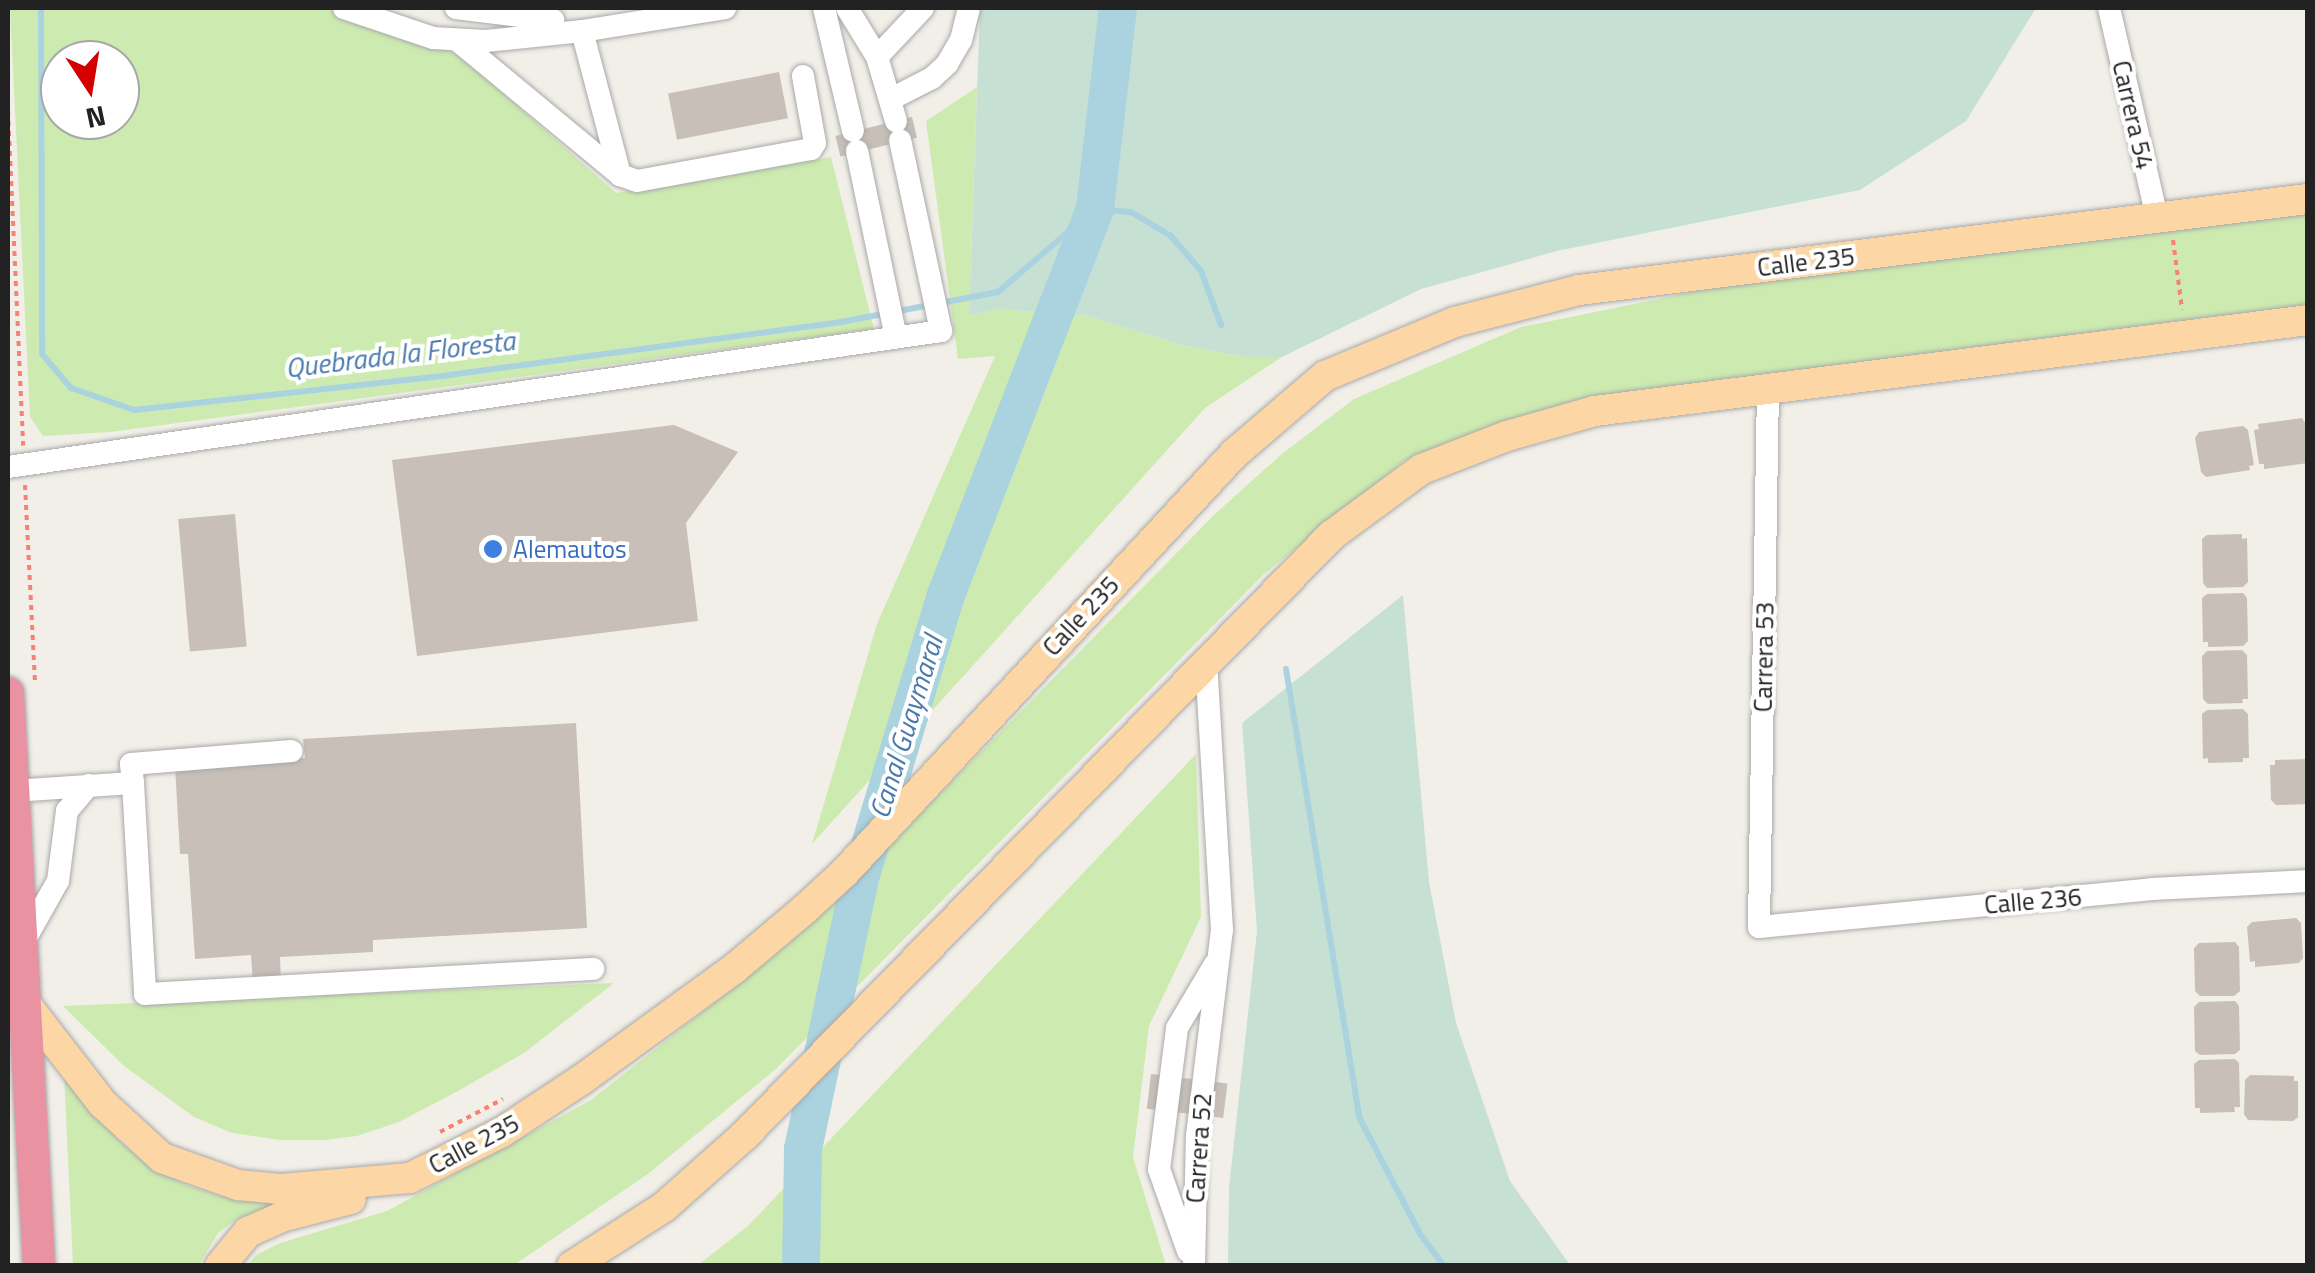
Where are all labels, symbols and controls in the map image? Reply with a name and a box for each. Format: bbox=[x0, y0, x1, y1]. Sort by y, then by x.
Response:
north arrow bbox=[40, 40, 140, 140]
street label: Carrera 54 bbox=[2106, 58, 2160, 172]
text: N bbox=[82, 95, 110, 141]
street label: Calle 235 bbox=[1756, 241, 1856, 283]
water label: Quebrada la Floresta bbox=[283, 323, 517, 385]
place label: Alemautos bbox=[513, 534, 627, 564]
marker: Alemautos bbox=[482, 538, 504, 560]
street label: Calle 235 bbox=[1037, 570, 1125, 662]
street label: Carrera 53 bbox=[1748, 602, 1780, 712]
water label: Canal Guaymaral bbox=[862, 632, 950, 822]
street label: Calle 236 bbox=[1983, 882, 2083, 920]
street label: Carrera 52 bbox=[1180, 1092, 1218, 1204]
street label: Calle 235 bbox=[424, 1108, 524, 1180]

